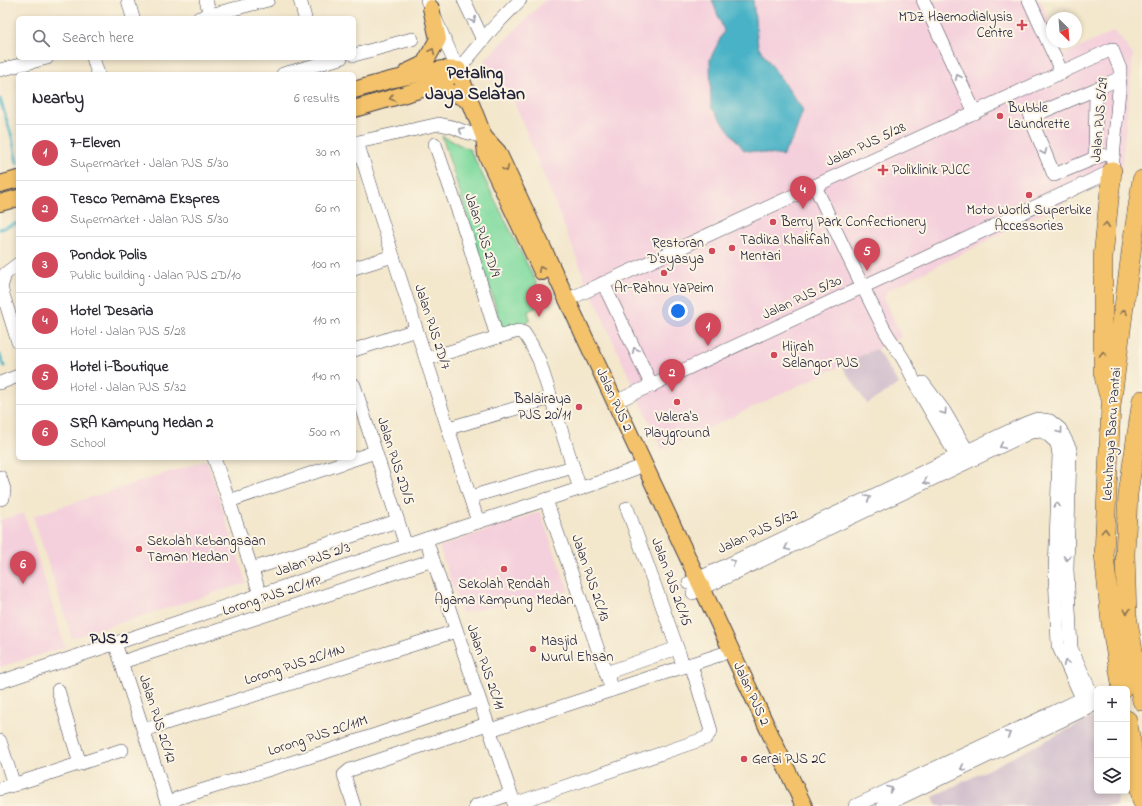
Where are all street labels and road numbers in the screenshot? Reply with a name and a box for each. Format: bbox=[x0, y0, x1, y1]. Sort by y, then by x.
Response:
street label: Jalan PJS 5/29 bbox=[1086, 76, 1114, 163]
street label: Jalan PJS 5/28 bbox=[823, 117, 909, 173]
street label: Jalan PJS 2D/9 bbox=[459, 190, 506, 280]
street label: Jalan PJS 5/30 bbox=[759, 270, 845, 326]
street label: Jalan PJS 2D/7 bbox=[408, 282, 456, 373]
street label: Jalan PJS 2 bbox=[590, 365, 638, 435]
street label: Lebuhraya Baru Pantai bbox=[1097, 367, 1128, 501]
street label: Jalan PJS 2D/5 bbox=[371, 415, 419, 507]
street label: Jalan PJS 5/32 bbox=[714, 504, 802, 560]
street label: Jalan PJS 2C/13 bbox=[565, 532, 615, 624]
street label: Jalan PJS 2C/15 bbox=[645, 535, 697, 629]
street label: Jalan PJS 2/3 bbox=[273, 537, 354, 583]
street label: Lorong PJS 2C/11P bbox=[220, 570, 325, 623]
street label: Jalan PJS 2C/11 bbox=[461, 621, 510, 713]
street label: Lorong PJS 2C/11N bbox=[242, 639, 348, 692]
street label: Jalan PJS 2 bbox=[727, 659, 775, 729]
street label: Jalan PJS 2C/12 bbox=[133, 672, 181, 766]
street label: Lorong PJS 2C/11M bbox=[265, 710, 371, 763]

